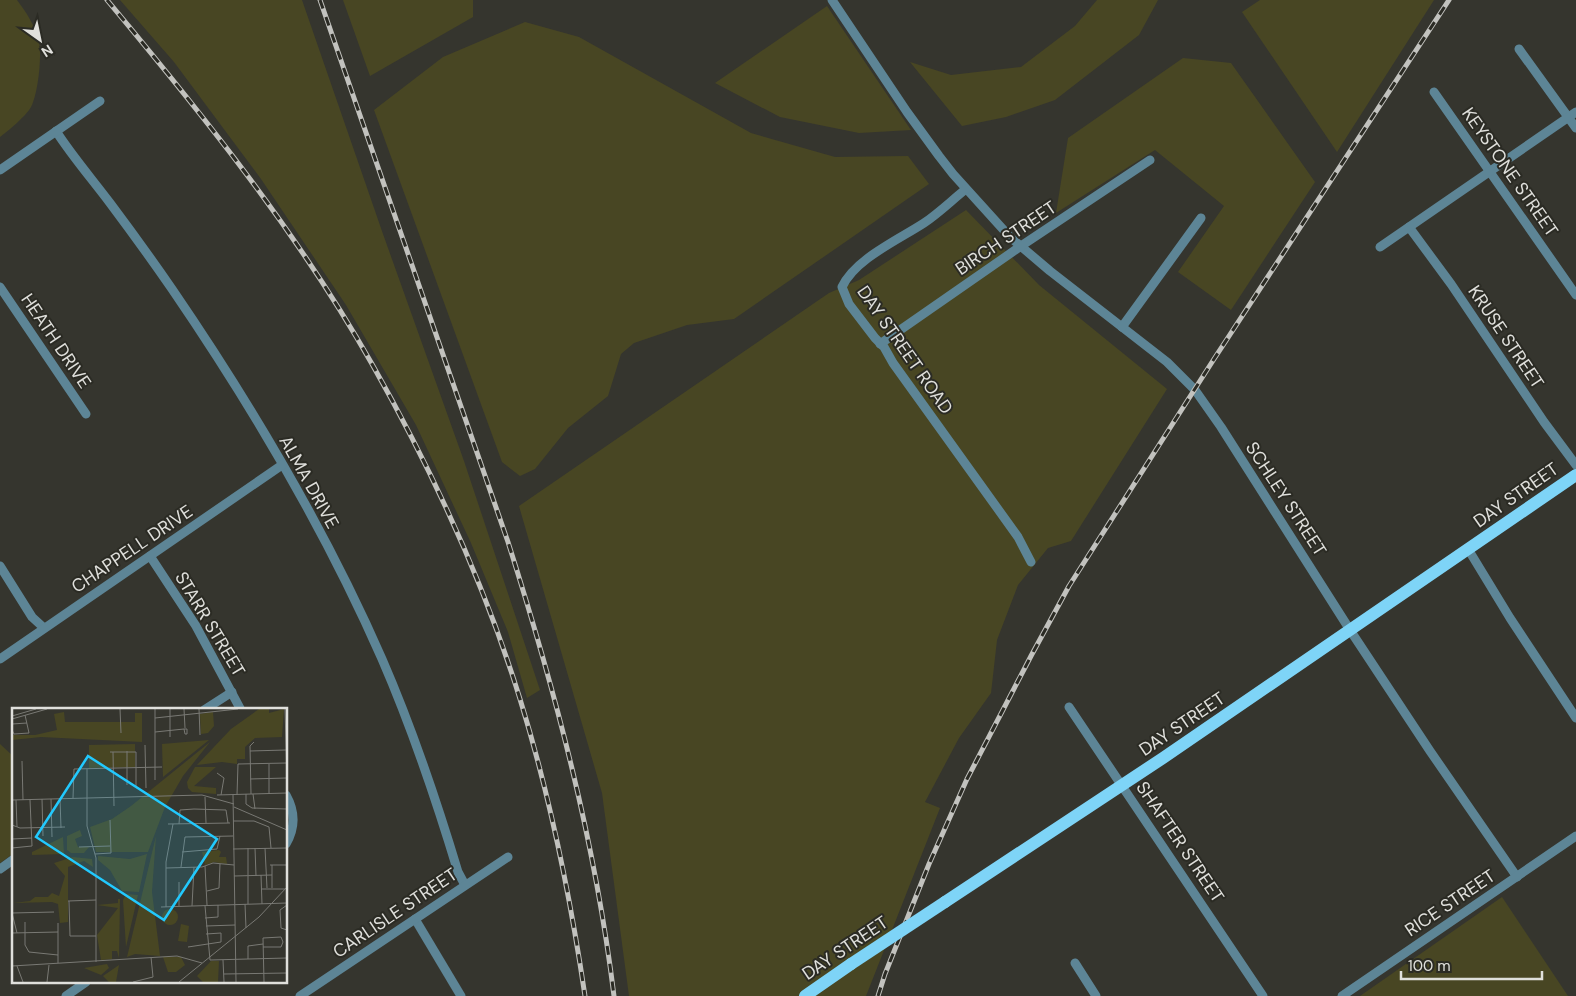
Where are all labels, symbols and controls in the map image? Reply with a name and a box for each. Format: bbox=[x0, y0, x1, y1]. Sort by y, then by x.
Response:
north arrow bbox=[15, 15, 65, 65]
text: N bbox=[38, 41, 56, 61]
street label: KEYSTONE STREET bbox=[1456, 103, 1564, 241]
street label: BIRCH STREET bbox=[951, 195, 1061, 281]
street label: DAY STREET ROAD bbox=[852, 281, 958, 419]
street label: KRUSE STREET bbox=[1463, 281, 1549, 393]
street label: HEATH DRIVE bbox=[15, 289, 97, 393]
street label: ALMA DRIVE bbox=[274, 431, 344, 533]
street label: SCHLEY STREET bbox=[1240, 437, 1332, 561]
street label: DAY STREET bbox=[1469, 457, 1563, 533]
street label: CHAPPELL DRIVE bbox=[67, 500, 197, 598]
street label: STARR STREET bbox=[169, 567, 251, 681]
street label: DAY STREET bbox=[1134, 686, 1230, 762]
inset map bbox=[12, 708, 288, 984]
street label: SHAFTER STREET bbox=[1131, 777, 1229, 907]
street label: CARLISLE STREET bbox=[328, 862, 462, 964]
street label: RICE STREET bbox=[1400, 864, 1500, 942]
street label: DAY STREET bbox=[797, 910, 893, 986]
scale bar bbox=[1401, 948, 1542, 980]
text: 100 m bbox=[1408, 956, 1451, 976]

